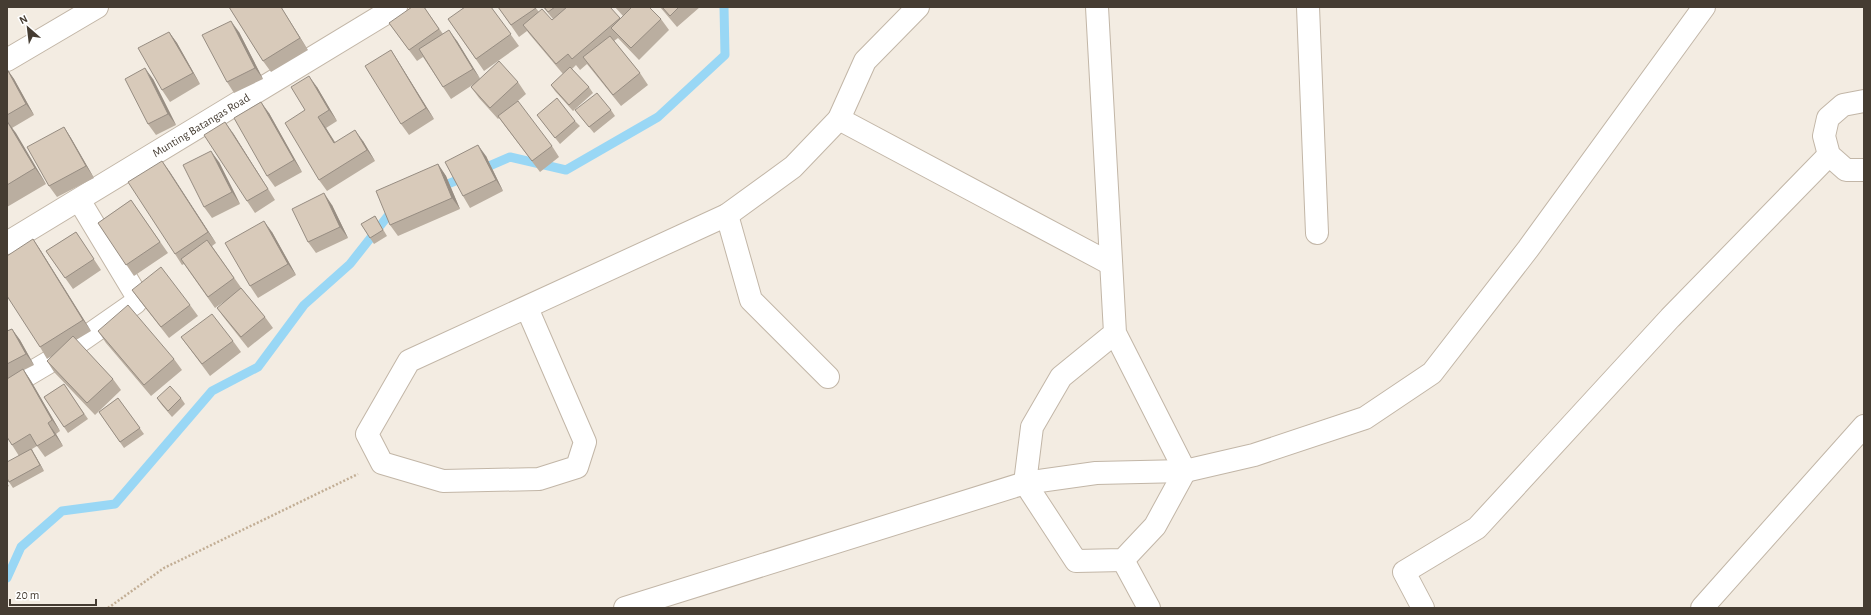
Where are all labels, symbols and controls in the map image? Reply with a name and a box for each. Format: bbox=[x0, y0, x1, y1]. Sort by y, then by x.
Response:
north arrow bbox=[8, 8, 48, 48]
text: N bbox=[18, 13, 30, 26]
street label: Munting Batangas Road bbox=[150, 91, 252, 159]
scale bar bbox=[10, 581, 96, 607]
text: 20 m bbox=[16, 589, 39, 601]

